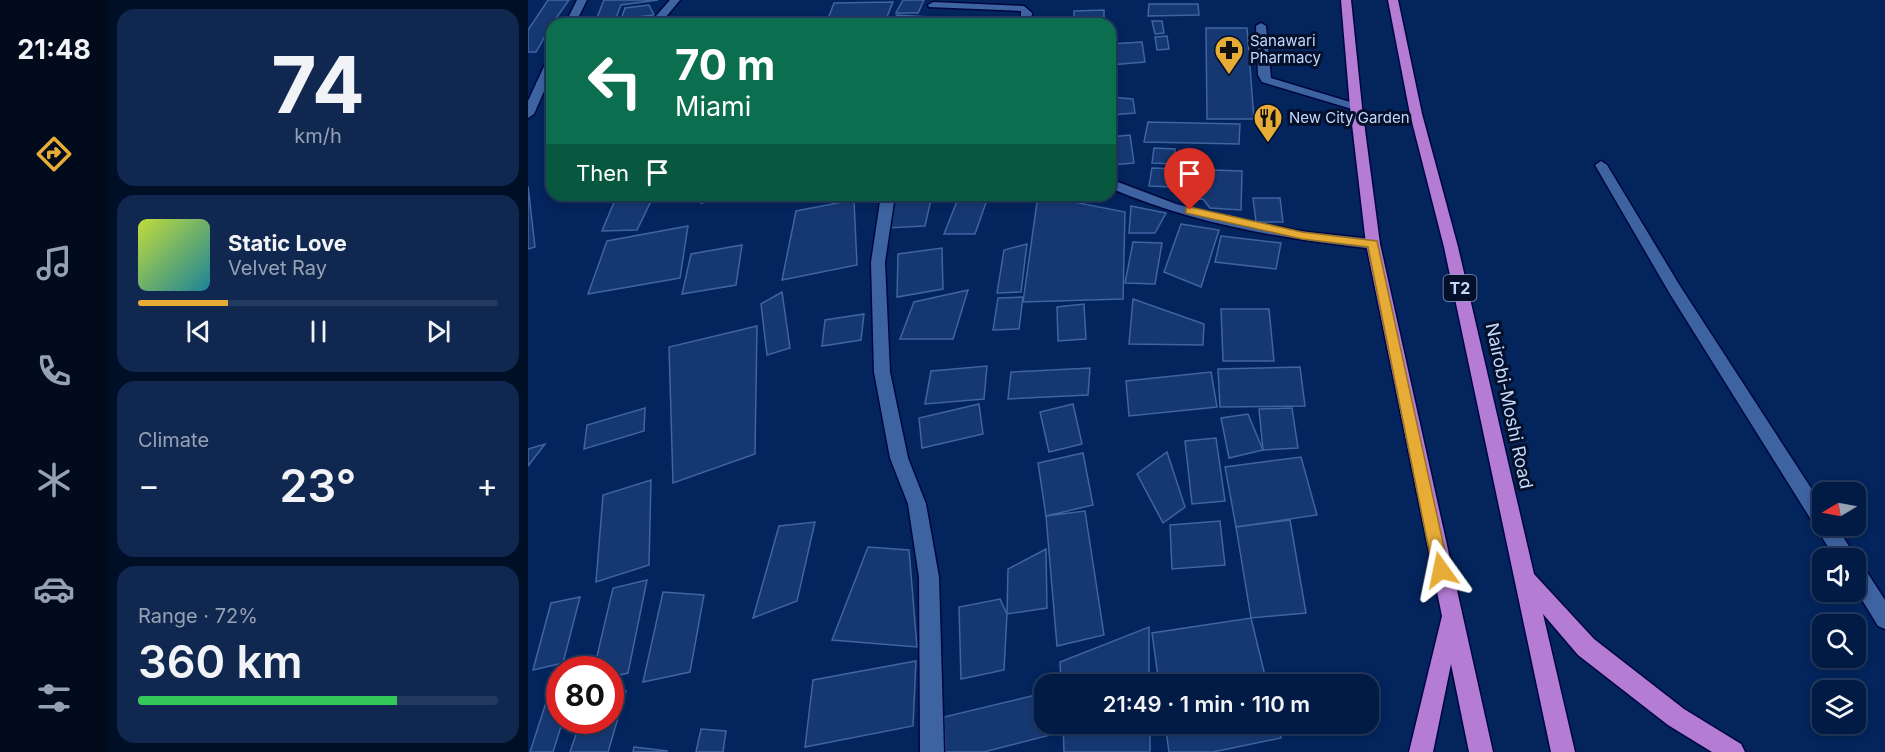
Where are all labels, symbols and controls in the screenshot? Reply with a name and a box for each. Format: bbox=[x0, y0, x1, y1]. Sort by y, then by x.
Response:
place label: Sanawari Pharmacy bbox=[1250, 31, 1322, 67]
text: 21:48 bbox=[17, 33, 91, 66]
pharmacy icon: Sanawari Pharmacy bbox=[1213, 34, 1245, 76]
text: 74 bbox=[271, 37, 365, 132]
text: 70 m bbox=[675, 39, 775, 90]
icon: left bbox=[576, 42, 654, 120]
text: Miami bbox=[675, 90, 751, 123]
restaurant icon: New City Garden bbox=[1252, 102, 1284, 144]
place label: New City Garden bbox=[1289, 108, 1410, 127]
text: km/h bbox=[294, 124, 342, 148]
icon: directions bbox=[33, 133, 75, 175]
pin bbox=[1164, 148, 1215, 210]
icon: arrive bbox=[641, 156, 674, 189]
icon: arrive bbox=[1173, 157, 1206, 190]
text: Then bbox=[576, 160, 629, 186]
text: Static Love bbox=[228, 230, 347, 256]
icon: music bbox=[33, 242, 75, 284]
text: Velvet Ray bbox=[228, 256, 327, 280]
road number: T2 bbox=[1444, 275, 1476, 301]
icon: previous bbox=[182, 315, 215, 348]
icon: pause bbox=[302, 315, 335, 348]
icon: next bbox=[422, 315, 455, 348]
street label: Nairobi-Moshi Road bbox=[1482, 321, 1537, 491]
icon: phone bbox=[33, 350, 75, 392]
text: Climate bbox=[138, 428, 209, 452]
text: 23° bbox=[280, 458, 356, 513]
icon: climate bbox=[33, 459, 75, 501]
text: − bbox=[138, 465, 160, 505]
text: + bbox=[476, 465, 498, 505]
north arrow bbox=[1812, 482, 1866, 536]
map controls bbox=[1812, 482, 1866, 734]
position arrow bbox=[1409, 538, 1473, 602]
button: sound bbox=[1812, 548, 1866, 602]
icon: car bbox=[33, 568, 75, 610]
text: Range · 72% bbox=[138, 604, 258, 628]
button: search bbox=[1812, 614, 1866, 668]
text: 360 km bbox=[138, 634, 303, 689]
speed limit sign: 80 bbox=[546, 656, 624, 734]
icon: filters bbox=[33, 677, 75, 719]
button: layers bbox=[1812, 680, 1866, 734]
text: 21:49 · 1 min · 110 m bbox=[1103, 691, 1310, 717]

